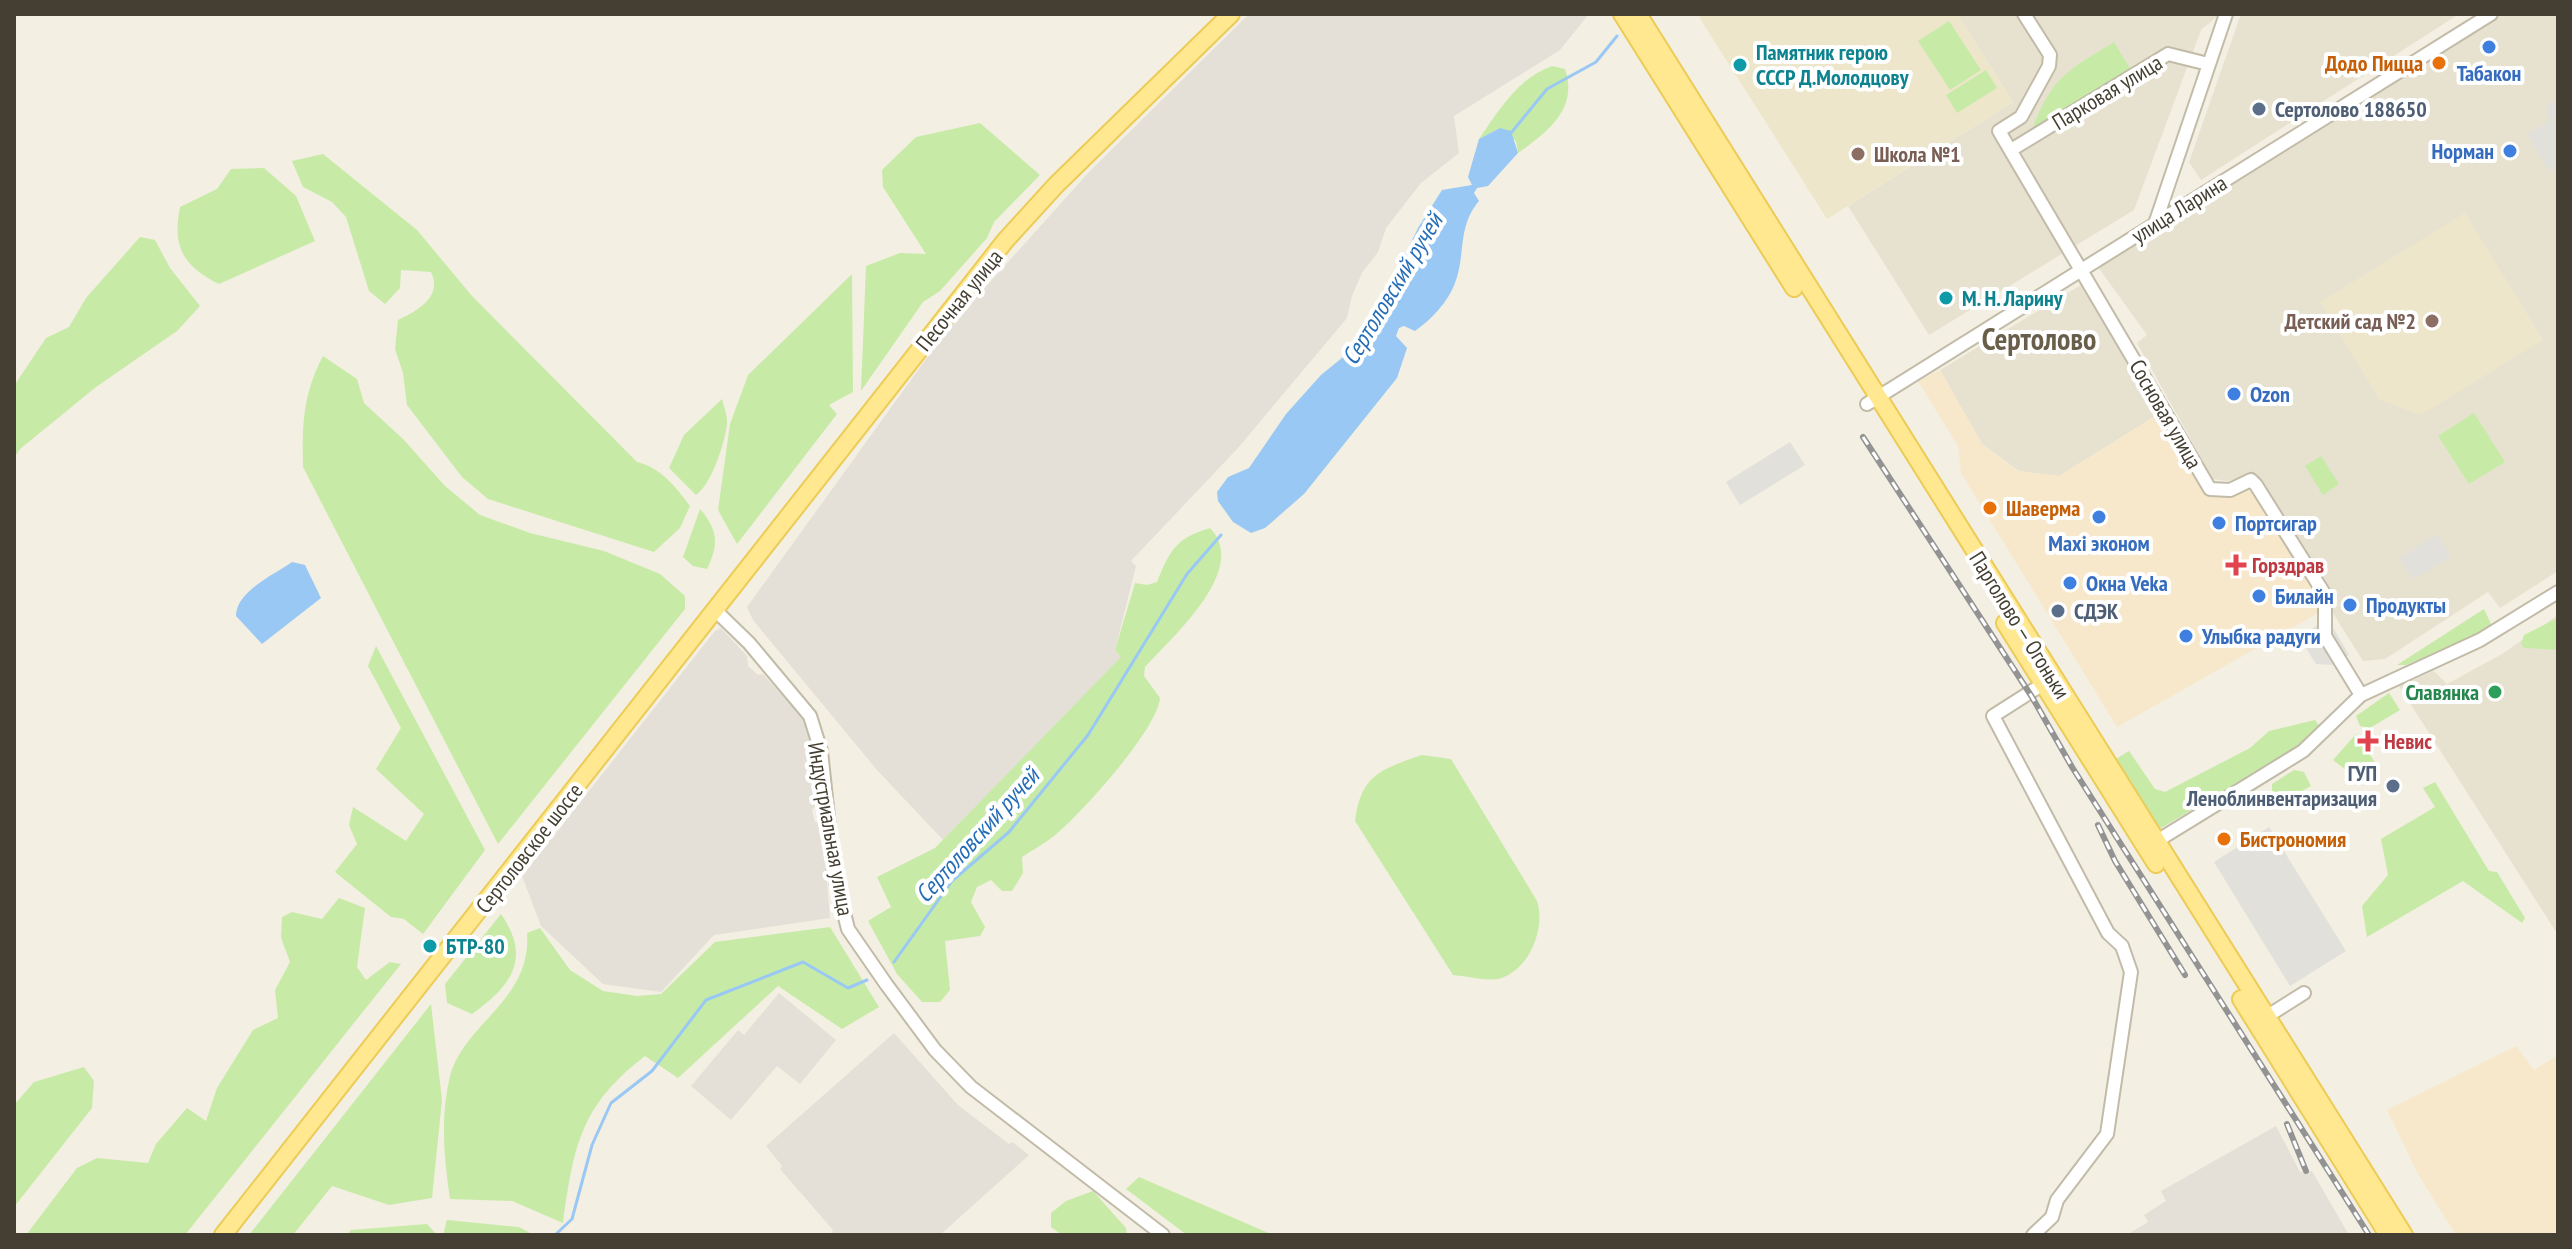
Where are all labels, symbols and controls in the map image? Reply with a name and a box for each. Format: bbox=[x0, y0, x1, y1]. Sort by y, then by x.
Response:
place label: Памятник герою СССР Д.Молодцову bbox=[1756, 38, 1910, 91]
marker: Табакон bbox=[2480, 38, 2498, 56]
street label: Парковая улица bbox=[2047, 48, 2167, 136]
place label: Додо Пицца bbox=[2325, 49, 2423, 77]
marker: Додо Пицца bbox=[2430, 54, 2448, 72]
marker: Памятник герою СССР Д.Молодцову bbox=[1731, 56, 1749, 74]
place label: Табакон bbox=[2457, 59, 2521, 87]
place label: Сертолово 188650 bbox=[2275, 95, 2427, 123]
marker: Сертолово 188650 bbox=[2250, 100, 2268, 118]
place label: Норман bbox=[2432, 137, 2494, 165]
place label: Школа №1 bbox=[1874, 140, 1961, 168]
marker: Норман bbox=[2501, 142, 2519, 160]
marker: Школа №1 bbox=[1849, 145, 1867, 163]
street label: улица Ларина bbox=[2126, 169, 2232, 249]
water label: Сертоловский ручей bbox=[1335, 206, 1451, 370]
street label: Песочная улица bbox=[910, 244, 1008, 356]
place label: М. Н. Ларину bbox=[1962, 284, 2064, 312]
marker: М. Н. Ларину bbox=[1937, 289, 1955, 307]
place label: Детский сад №2 bbox=[2285, 307, 2416, 335]
marker: Детский сад №2 bbox=[2423, 312, 2441, 330]
district label: Сертолово bbox=[1982, 319, 2096, 358]
street label: Сосновая улица bbox=[2123, 354, 2209, 474]
place label: Ozon bbox=[2250, 380, 2290, 408]
marker: Ozon bbox=[2225, 385, 2243, 403]
place label: Шаверма bbox=[2006, 494, 2080, 522]
marker: Шаверма bbox=[1981, 499, 1999, 517]
marker: Maxi эконом bbox=[2090, 508, 2108, 526]
place label: Портсигар bbox=[2235, 509, 2317, 537]
marker: Портсигар bbox=[2210, 514, 2228, 532]
place label: Maxi эконом bbox=[2048, 529, 2150, 557]
street label: Парголово — Огоньки bbox=[1963, 546, 2077, 704]
place label: Горздрав bbox=[2252, 551, 2324, 579]
marker: Горздрав bbox=[2227, 556, 2245, 574]
place label: Окна Veka bbox=[2086, 569, 2168, 597]
marker: Окна Veka bbox=[2061, 574, 2079, 592]
place label: Билайн bbox=[2275, 582, 2334, 610]
marker: Билайн bbox=[2250, 587, 2268, 605]
place label: Продукты bbox=[2366, 591, 2446, 619]
marker: Продукты bbox=[2341, 596, 2359, 614]
place label: СДЭК bbox=[2074, 597, 2119, 625]
marker: СДЭК bbox=[2049, 602, 2067, 620]
place label: Улыбка радуги bbox=[2201, 622, 2321, 650]
marker: Улыбка радуги bbox=[2177, 627, 2195, 645]
place label: Славянка bbox=[2405, 678, 2479, 706]
marker: Славянка bbox=[2486, 683, 2504, 701]
place label: Невис bbox=[2384, 727, 2432, 755]
marker: Невис bbox=[2359, 732, 2377, 750]
street label: Индустриальная улица bbox=[802, 740, 860, 918]
water label: Сертоловский ручей bbox=[908, 759, 1047, 909]
place label: ГУП Леноблинвентаризация bbox=[2186, 759, 2377, 812]
street label: Сертоловское шоссе bbox=[469, 777, 589, 919]
marker: ГУП Леноблинвентаризация bbox=[2384, 777, 2402, 795]
place label: Бистрономия bbox=[2240, 825, 2346, 853]
marker: Бистрономия bbox=[2215, 830, 2233, 848]
place label: БТР-80 bbox=[446, 932, 505, 960]
marker: БТР-80 bbox=[421, 937, 439, 955]

